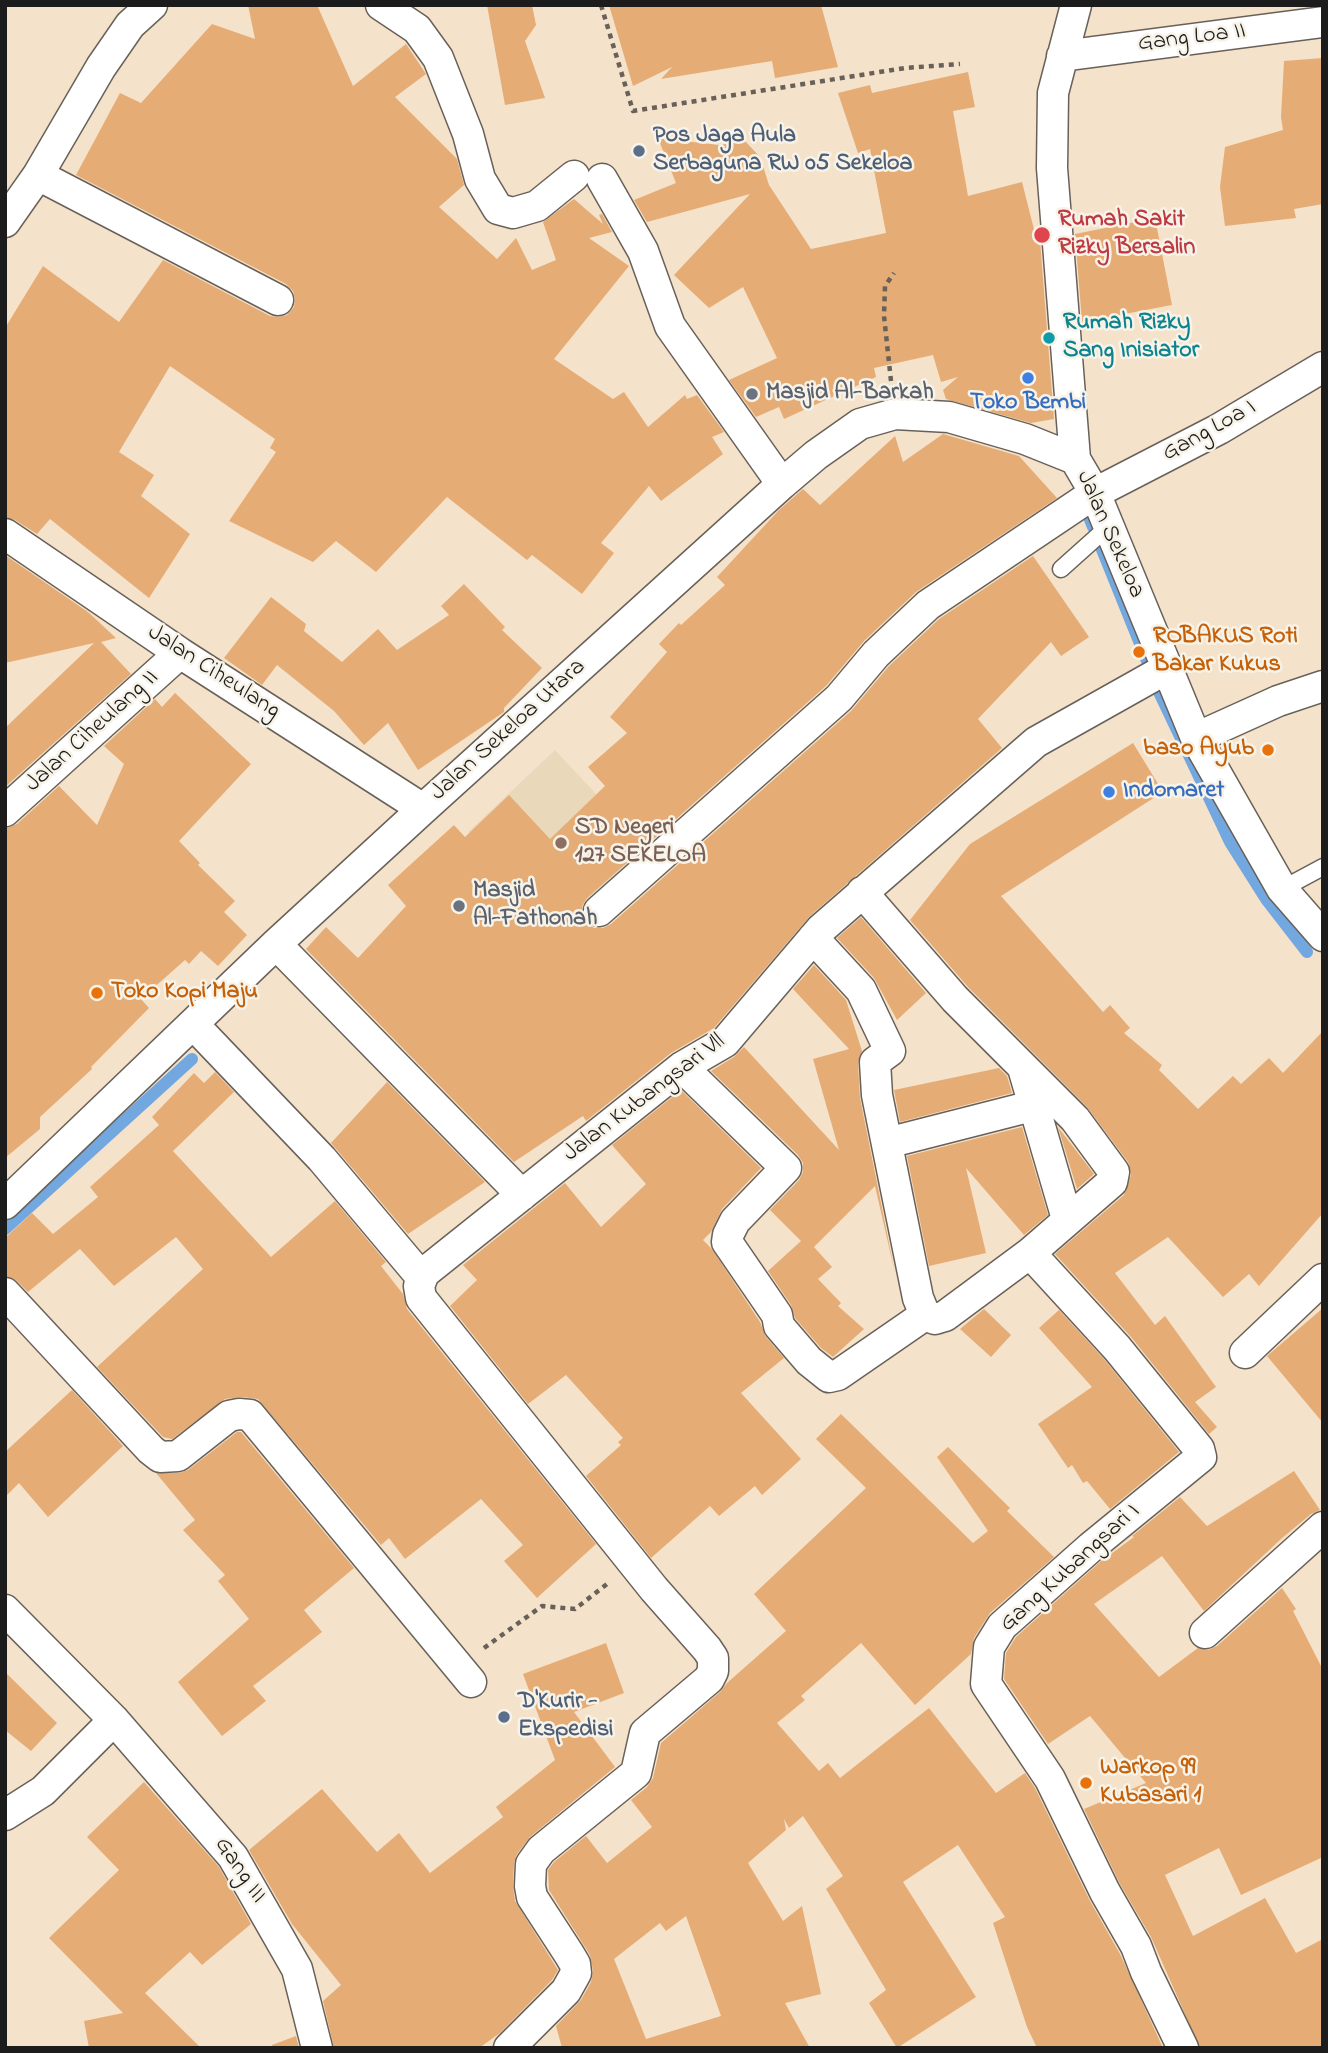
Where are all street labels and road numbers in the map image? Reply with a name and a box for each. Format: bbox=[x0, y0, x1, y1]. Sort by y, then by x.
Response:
street label: Gang Loa II bbox=[1137, 18, 1247, 60]
street label: Gang Loa I bbox=[1158, 395, 1262, 469]
street label: Jalan Sekeloa bbox=[1068, 467, 1150, 603]
street label: Jalan Ciheulang bbox=[141, 619, 285, 727]
street label: Jalan Sekeloa Utara bbox=[425, 654, 593, 808]
street label: Jalan Ciheulang II bbox=[20, 665, 166, 799]
street label: Jalan Kubangsari Vll bbox=[558, 1029, 732, 1169]
street label: Gang Kubangsari I bbox=[995, 1498, 1147, 1640]
street label: Gang III bbox=[206, 1832, 272, 1910]

